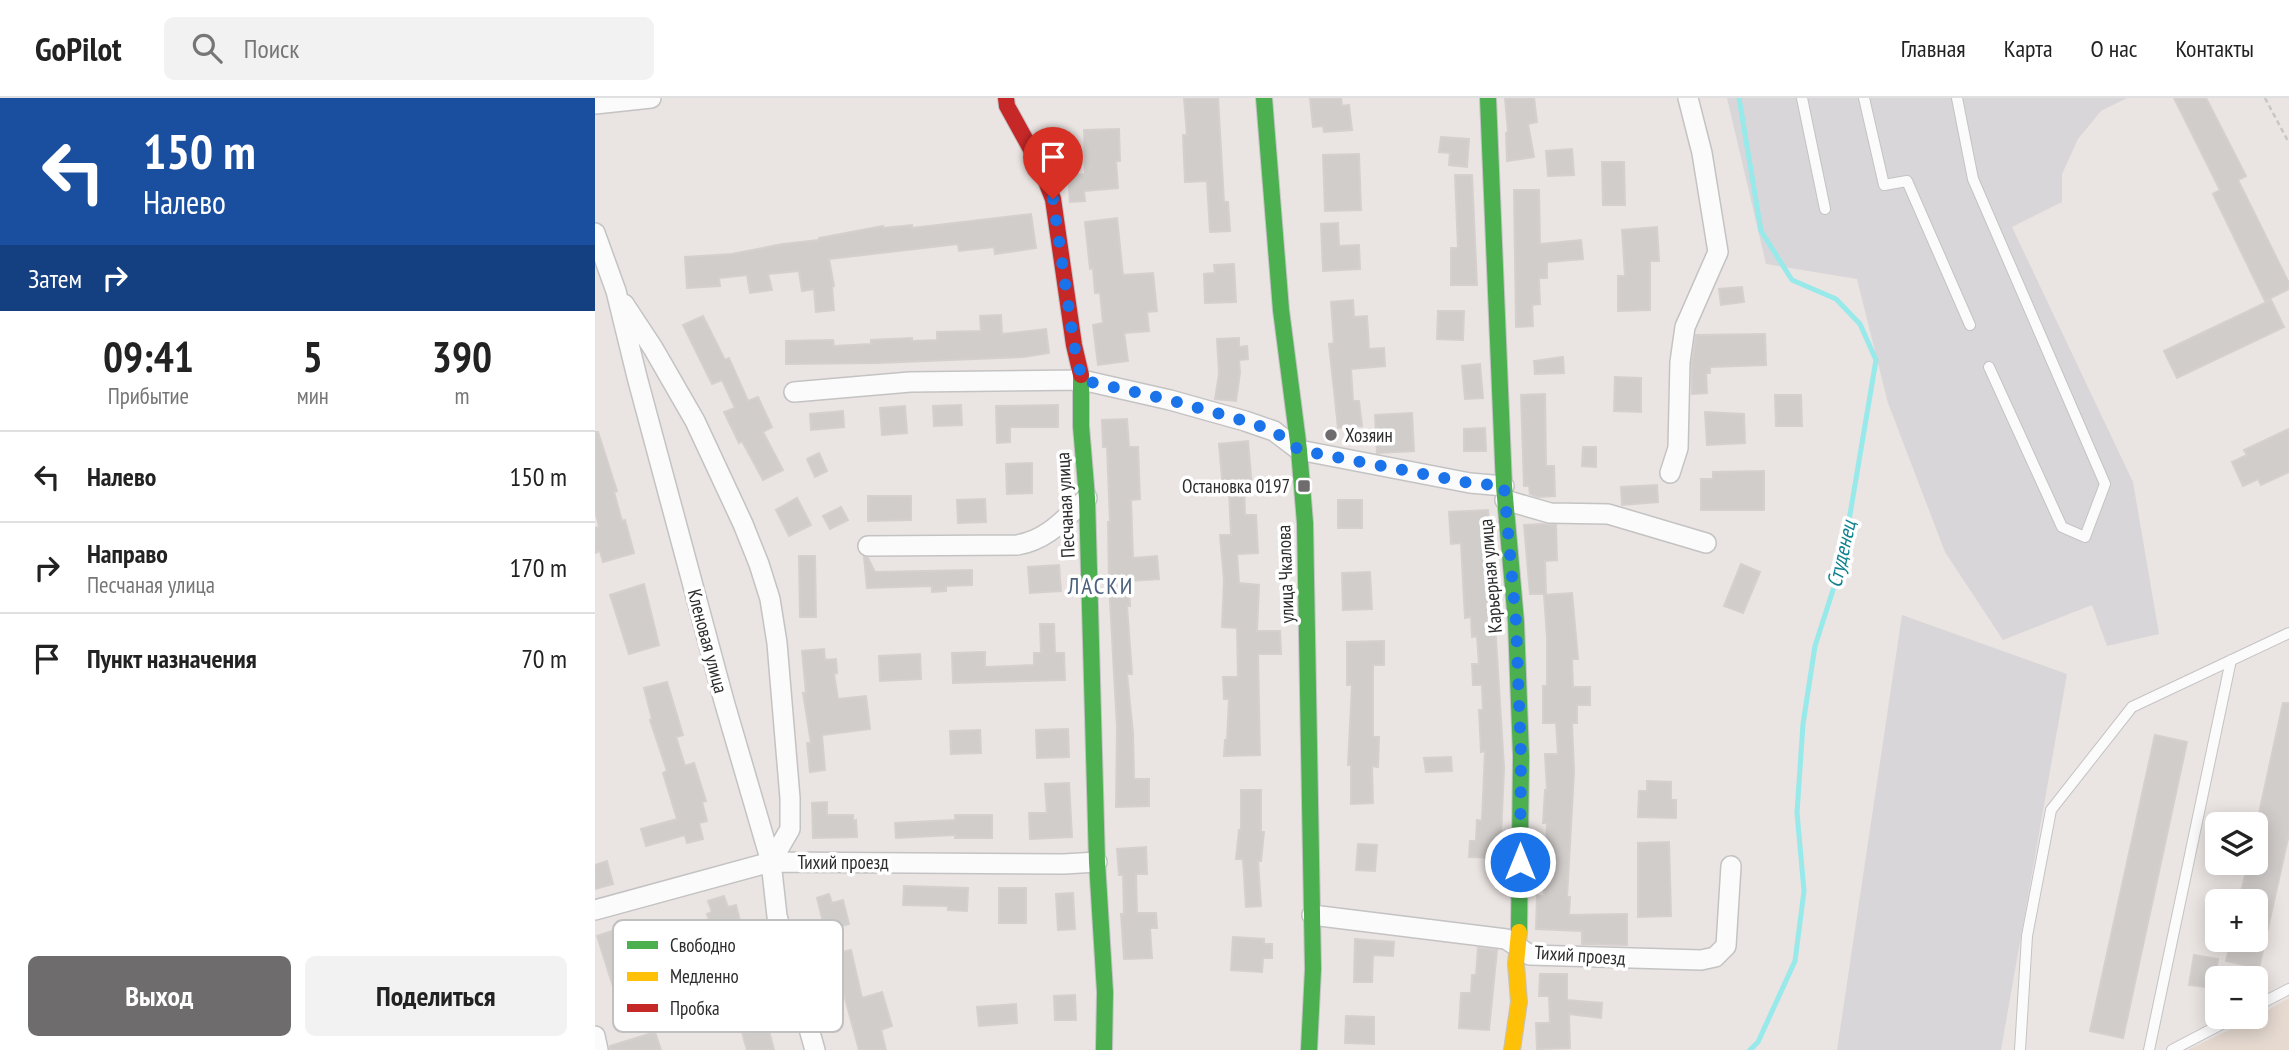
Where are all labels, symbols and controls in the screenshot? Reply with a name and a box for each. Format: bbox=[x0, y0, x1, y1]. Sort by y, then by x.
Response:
search box bbox=[164, 17, 654, 80]
text: GoPilot bbox=[35, 27, 122, 70]
icon: search bbox=[188, 29, 226, 67]
text: Поиск bbox=[244, 32, 299, 65]
text: Главная bbox=[1901, 33, 1966, 64]
text: Карта bbox=[2004, 33, 2053, 64]
text: О нас bbox=[2091, 33, 2137, 64]
text: Контакты bbox=[2175, 33, 2254, 64]
text: 150 m bbox=[143, 119, 256, 183]
icon: left bbox=[28, 126, 119, 217]
pin bbox=[1023, 127, 1083, 199]
icon: arrive bbox=[1034, 138, 1072, 176]
text: Налево bbox=[143, 181, 226, 223]
icon: right bbox=[96, 259, 134, 297]
text: Затем bbox=[28, 262, 82, 295]
text: 09:41 bbox=[103, 329, 194, 384]
text: 5 bbox=[303, 329, 323, 384]
text: 390 bbox=[432, 329, 492, 384]
text: Прибытие bbox=[108, 381, 189, 410]
text: мин bbox=[297, 381, 329, 410]
text: m bbox=[454, 381, 469, 410]
place label: Хозяин bbox=[1345, 423, 1393, 447]
marker: Хозяин bbox=[1323, 427, 1339, 443]
street label: Песчаная улица bbox=[1050, 452, 1080, 558]
icon: left bbox=[28, 458, 66, 496]
text: Налево bbox=[87, 460, 156, 493]
text: 150 m bbox=[509, 460, 567, 493]
place label: Остановка 0197 bbox=[1182, 474, 1290, 498]
marker: Остановка 0197 bbox=[1296, 478, 1312, 494]
water label: Студенец bbox=[1820, 516, 1862, 590]
street label: Карьерная улица bbox=[1473, 518, 1507, 634]
street label: улица Чкалова bbox=[1271, 524, 1299, 624]
text: Направо bbox=[87, 537, 168, 570]
icon: right bbox=[28, 549, 66, 587]
text: 170 m bbox=[509, 551, 567, 584]
text: Песчаная улица bbox=[87, 570, 215, 599]
district label: ЛАСКИ bbox=[1067, 571, 1134, 600]
street label: Кленовая улица bbox=[683, 586, 733, 696]
icon: arrive bbox=[28, 640, 66, 678]
text: Пункт назначения bbox=[87, 642, 257, 675]
text: 70 m bbox=[521, 642, 567, 675]
map controls bbox=[2205, 812, 2268, 1029]
button: layers bbox=[2205, 812, 2268, 875]
position arrow bbox=[1483, 825, 1557, 899]
street label: Тихий проезд bbox=[797, 850, 889, 874]
button: + bbox=[2205, 889, 2268, 952]
legend bbox=[613, 920, 843, 1032]
text: Свободно bbox=[670, 933, 736, 957]
street label: Тихий проезд bbox=[1534, 940, 1627, 970]
button: Выход bbox=[28, 956, 291, 1036]
button: Поделиться bbox=[305, 956, 567, 1036]
text: Медленно bbox=[670, 964, 739, 988]
button: − bbox=[2205, 966, 2268, 1029]
text: Пробка bbox=[670, 996, 720, 1020]

